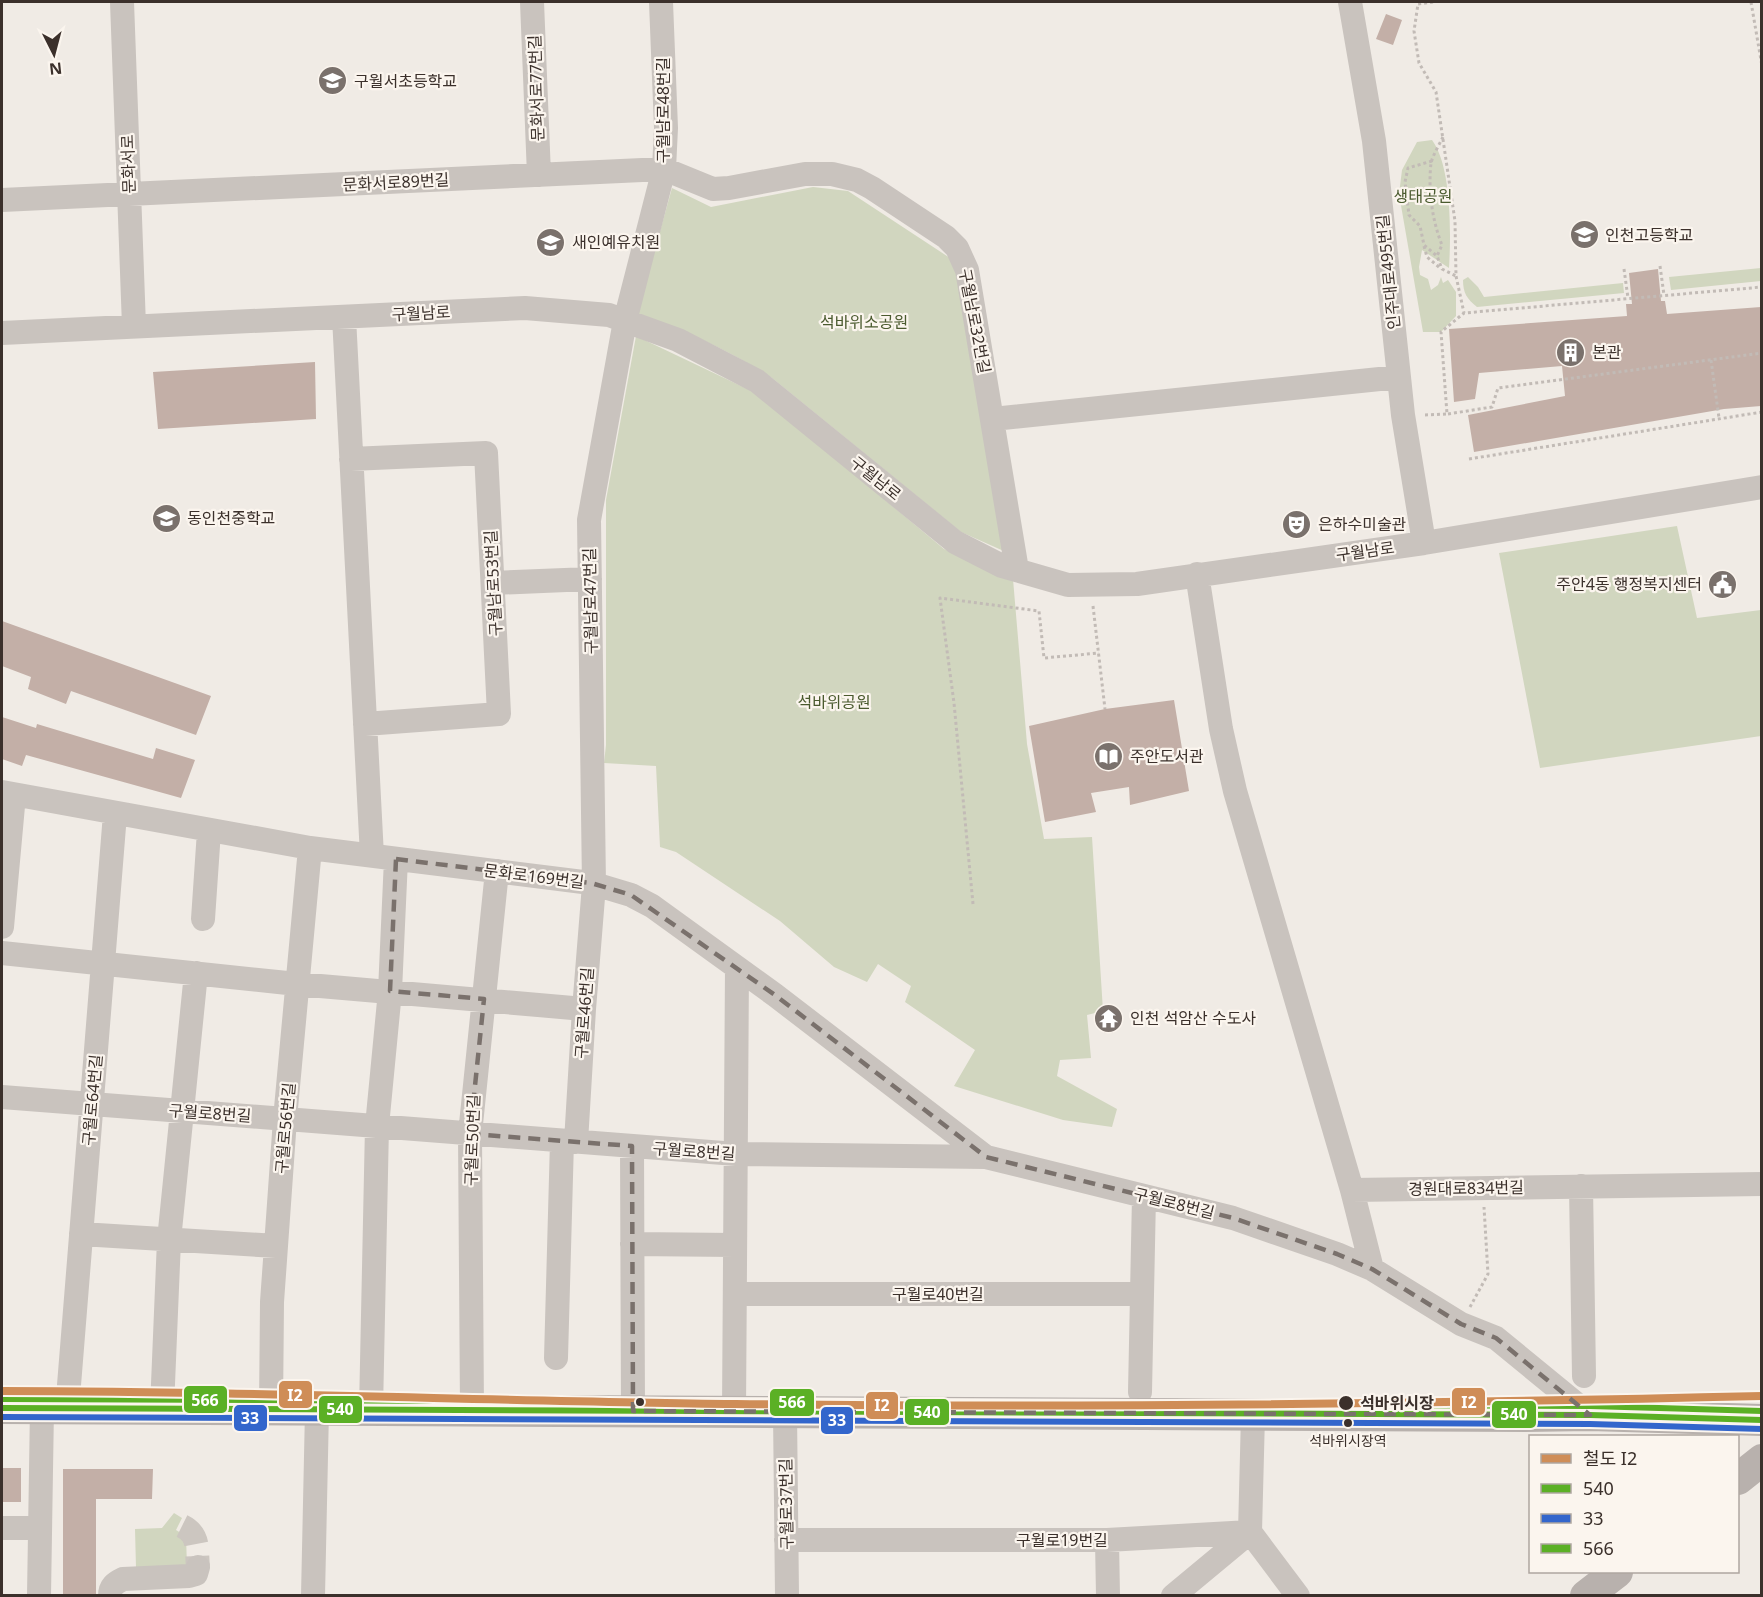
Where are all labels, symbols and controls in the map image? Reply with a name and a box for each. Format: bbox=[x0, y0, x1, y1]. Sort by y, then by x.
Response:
north arrow bbox=[24, 24, 84, 84]
street label: 문화서로77번길 bbox=[523, 34, 549, 142]
text: N bbox=[48, 57, 63, 81]
street label: 구월남로48번길 bbox=[652, 57, 674, 163]
school or university icon: 구월서초등학교 bbox=[317, 65, 349, 97]
place label: 구월서초등학교 bbox=[354, 70, 457, 92]
street label: 문화서로 bbox=[116, 134, 140, 194]
street label: 문화서로89번길 bbox=[342, 168, 450, 196]
park label: 생태공원 bbox=[1394, 185, 1452, 207]
street label: 인주대로495번길 bbox=[1371, 213, 1405, 331]
school or university icon: 인천고등학교 bbox=[1568, 219, 1600, 251]
place label: 인천고등학교 bbox=[1605, 224, 1693, 246]
school or university icon: 새인예유치원 bbox=[535, 226, 567, 258]
place label: 새인예유치원 bbox=[572, 231, 660, 253]
street label: 구월남로32번길 bbox=[954, 267, 996, 375]
street label: 구월남로 bbox=[391, 300, 451, 326]
park label: 석바위소공원 bbox=[820, 311, 908, 333]
building icon: 본관 bbox=[1555, 336, 1587, 368]
place label: 본관 bbox=[1592, 341, 1622, 363]
street label: 구월남로 bbox=[846, 451, 906, 505]
school or university icon: 동인천중학교 bbox=[150, 502, 182, 534]
place label: 동인천중학교 bbox=[187, 507, 275, 529]
theatre icon: 은하수미술관 bbox=[1281, 508, 1313, 540]
place label: 은하수미술관 bbox=[1318, 513, 1407, 535]
street label: 구월남로53번길 bbox=[479, 529, 507, 637]
street label: 구월남로 bbox=[1334, 536, 1396, 566]
street label: 구월남로47번길 bbox=[578, 548, 602, 654]
public building icon: 주안4동 행정복지센터 bbox=[1707, 568, 1739, 600]
place label: 주안4동 행정복지센터 bbox=[1556, 573, 1702, 595]
park label: 석바위공원 bbox=[797, 691, 871, 713]
library icon: 주안도서관 bbox=[1093, 740, 1125, 772]
place label: 주안도서관 bbox=[1130, 745, 1204, 767]
street label: 문화로169번길 bbox=[483, 859, 585, 893]
street label: 구월로46번길 bbox=[570, 966, 598, 1060]
temple icon: 인천 석암산 수도사 bbox=[1093, 1002, 1125, 1034]
place label: 인천 석암산 수도사 bbox=[1130, 1007, 1256, 1029]
street label: 구월로64번길 bbox=[77, 1053, 107, 1147]
street label: 구월로56번길 bbox=[270, 1081, 300, 1175]
street label: 구월로50번길 bbox=[459, 1094, 485, 1186]
street label: 구월로8번길 bbox=[168, 1099, 252, 1127]
street label: 구월로8번길 bbox=[652, 1137, 736, 1165]
street label: 경원대로834번길 bbox=[1408, 1176, 1524, 1200]
street label: 구월로8번길 bbox=[1131, 1182, 1217, 1224]
street label: 구월로40번길 bbox=[892, 1283, 984, 1305]
line badge: I2 bbox=[278, 1380, 313, 1409]
text: I2 bbox=[287, 1384, 303, 1406]
line badge: 566 bbox=[183, 1385, 228, 1414]
line badge: I2 bbox=[1451, 1387, 1486, 1416]
line badge: 566 bbox=[769, 1388, 815, 1417]
text: 566 bbox=[191, 1389, 219, 1411]
text: 566 bbox=[778, 1391, 806, 1413]
line badge: I2 bbox=[865, 1391, 899, 1420]
text: I2 bbox=[1461, 1391, 1477, 1413]
place label: 석바위시장 bbox=[1360, 1392, 1434, 1414]
text: I2 bbox=[874, 1394, 890, 1416]
marker: 석바위시장 bbox=[1337, 1394, 1355, 1412]
line badge: 540 bbox=[318, 1395, 363, 1424]
unlabelled marker bbox=[634, 1396, 646, 1408]
text: 540 bbox=[326, 1398, 354, 1420]
line badge: 540 bbox=[904, 1398, 950, 1426]
line badge: 540 bbox=[1491, 1400, 1537, 1429]
text: 540 bbox=[913, 1401, 941, 1423]
text: 540 bbox=[1500, 1403, 1528, 1425]
line badge: 33 bbox=[233, 1404, 268, 1432]
line badge: 33 bbox=[820, 1406, 854, 1435]
text: 33 bbox=[241, 1407, 259, 1429]
text: 33 bbox=[828, 1409, 846, 1431]
marker: 석바위시장역 bbox=[1342, 1417, 1354, 1429]
place label: 석바위시장역 bbox=[1309, 1431, 1387, 1450]
legend bbox=[1529, 1435, 1739, 1573]
text: 철도 I2 bbox=[1583, 1446, 1637, 1470]
street label: 구월로37번길 bbox=[774, 1458, 798, 1550]
text: 540 bbox=[1583, 1476, 1614, 1500]
text: 33 bbox=[1583, 1506, 1604, 1530]
street label: 구월로19번길 bbox=[1016, 1529, 1108, 1551]
text: 566 bbox=[1583, 1536, 1614, 1560]

